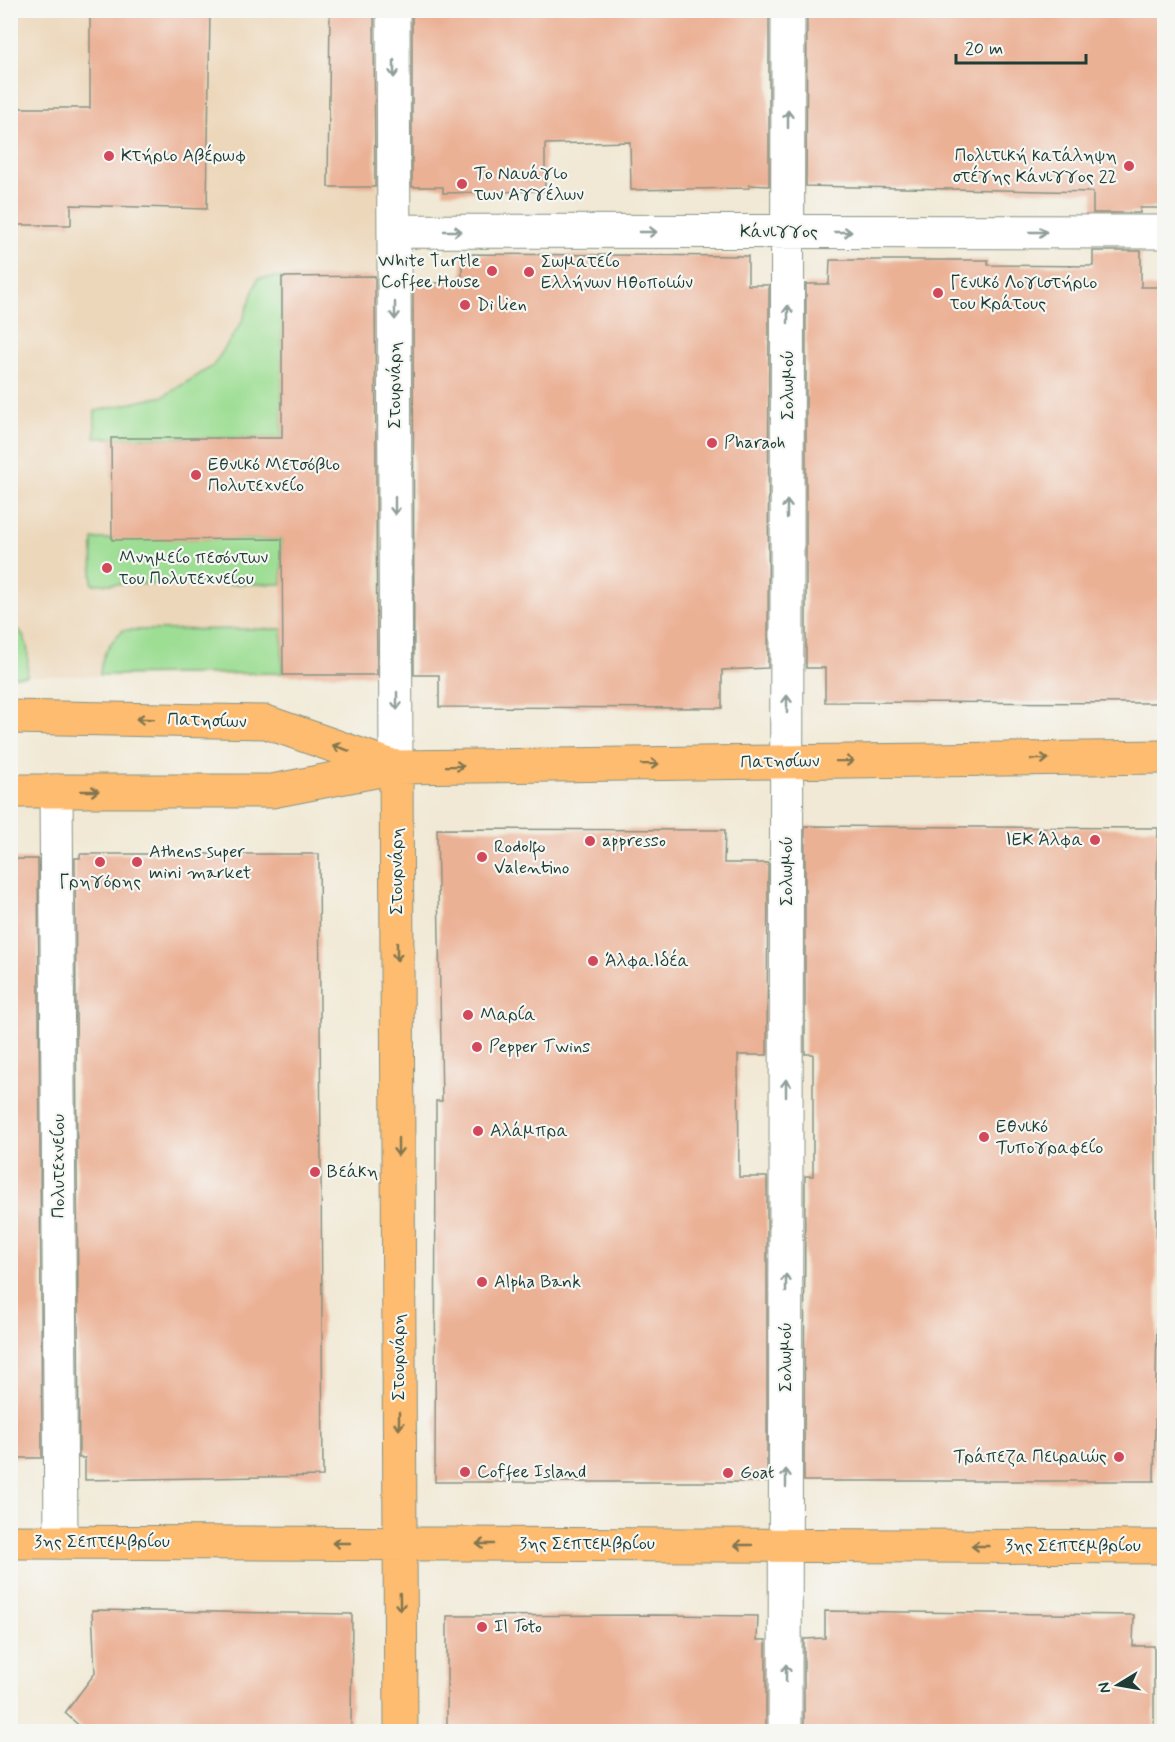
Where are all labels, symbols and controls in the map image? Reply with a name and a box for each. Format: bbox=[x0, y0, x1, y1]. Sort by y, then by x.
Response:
scale bar bbox=[956, 27, 1086, 65]
text: 20 m bbox=[965, 37, 1003, 61]
one-way arrow bbox=[388, 58, 400, 78]
one-way arrow bbox=[782, 109, 794, 129]
place label: Κτήριο Αβέρωφ bbox=[121, 143, 246, 168]
place label: Πολιτική κατάληψη στέγης Κάνιγγος 22 bbox=[953, 144, 1117, 189]
marker: Κτήριο Αβέρωφ bbox=[102, 149, 116, 163]
marker: Πολιτική κατάληψη στέγης Κάνιγγος 22 bbox=[1122, 159, 1136, 173]
place label: Το Ναυάγιο των Αγγέλων bbox=[473, 162, 584, 207]
marker: Το Ναυάγιο των Αγγέλων bbox=[455, 177, 469, 191]
street label: Κάνιγγος bbox=[740, 220, 818, 244]
one-way arrow bbox=[442, 225, 462, 237]
one-way arrow bbox=[637, 226, 657, 238]
one-way arrow bbox=[832, 226, 852, 238]
one-way arrow bbox=[1027, 226, 1047, 238]
place label: White Turtle Coffee House bbox=[378, 249, 480, 294]
place label: Σωματείο Ελλήνων Ηθοποιών bbox=[541, 250, 693, 295]
marker: White Turtle Coffee House bbox=[485, 264, 499, 278]
marker: Σωματείο Ελλήνων Ηθοποιών bbox=[522, 265, 536, 279]
place label: Γενικό Λογιστήριο του Κράτους bbox=[949, 271, 1097, 316]
marker: Γενικό Λογιστήριο του Κράτους bbox=[931, 286, 945, 300]
place label: Di lien bbox=[477, 293, 527, 317]
marker: Di lien bbox=[458, 298, 472, 312]
one-way arrow bbox=[389, 300, 401, 320]
one-way arrow bbox=[782, 304, 794, 324]
street label: Στουρνάρη bbox=[383, 341, 407, 429]
street label: Σολωμού bbox=[776, 350, 800, 420]
place label: Pharaoh bbox=[724, 431, 786, 455]
marker: Pharaoh bbox=[705, 436, 719, 450]
place label: Εθνικό Μετσόβιο Πολυτεχνείο bbox=[208, 453, 340, 498]
marker: Εθνικό Μετσόβιο Πολυτεχνείο bbox=[189, 468, 203, 482]
one-way arrow bbox=[389, 495, 401, 515]
one-way arrow bbox=[781, 499, 793, 519]
place label: Μνημείο πεσόντων του Πολυτεχνείου bbox=[118, 546, 268, 591]
marker: Μνημείο πεσόντων του Πολυτεχνείου bbox=[100, 561, 114, 575]
one-way arrow bbox=[391, 690, 403, 710]
one-way arrow bbox=[781, 694, 793, 714]
street label: Πατησίων bbox=[167, 708, 247, 734]
one-way arrow bbox=[135, 713, 155, 725]
one-way arrow bbox=[332, 742, 351, 753]
street label: Πατησίων bbox=[740, 749, 820, 775]
one-way arrow bbox=[1030, 753, 1050, 764]
one-way arrow bbox=[835, 755, 855, 767]
one-way arrow bbox=[639, 758, 659, 770]
one-way arrow bbox=[444, 761, 464, 772]
one-way arrow bbox=[79, 785, 99, 797]
street label: Στουρνάρη bbox=[385, 827, 409, 915]
place label: ΙΕΚ Άλφα bbox=[1006, 828, 1083, 852]
place label: appresso bbox=[602, 829, 666, 853]
marker: ΙΕΚ Άλφα bbox=[1088, 833, 1102, 847]
marker: appresso bbox=[583, 834, 597, 848]
place label: Rodolfo Valentino bbox=[494, 835, 569, 880]
street label: Σολωμού bbox=[775, 836, 799, 906]
place label: Athens super mini market bbox=[149, 840, 251, 885]
marker: Rodolfo Valentino bbox=[475, 850, 489, 864]
marker: Γρηγόρης bbox=[93, 855, 107, 869]
marker: Athens super mini market bbox=[130, 855, 144, 869]
place label: Γρηγόρης bbox=[59, 870, 141, 894]
one-way arrow bbox=[391, 941, 403, 961]
place label: Άλφα.Ιδέα bbox=[605, 948, 689, 973]
marker: Άλφα.Ιδέα bbox=[586, 954, 600, 968]
place label: Μαρία bbox=[480, 1003, 536, 1027]
marker: Μαρία bbox=[461, 1008, 475, 1022]
place label: Pepper Twins bbox=[489, 1035, 590, 1059]
marker: Pepper Twins bbox=[470, 1040, 484, 1054]
one-way arrow bbox=[780, 1079, 792, 1099]
street label: Πολυτεχνείου bbox=[47, 1114, 71, 1218]
place label: Εθνικό Τυπογραφείο bbox=[996, 1115, 1103, 1160]
place label: Αλάμπρα bbox=[490, 1119, 568, 1143]
marker: Αλάμπρα bbox=[471, 1124, 485, 1138]
marker: Εθνικό Τυπογραφείο bbox=[977, 1130, 991, 1144]
one-way arrow bbox=[392, 1136, 404, 1156]
place label: Βεάκη bbox=[327, 1160, 378, 1184]
marker: Βεάκη bbox=[308, 1165, 322, 1179]
place label: Alpha Bank bbox=[494, 1270, 581, 1294]
one-way arrow bbox=[780, 1274, 792, 1294]
marker: Alpha Bank bbox=[475, 1275, 489, 1289]
street label: Στουρνάρη bbox=[387, 1313, 411, 1401]
street label: Σολωμού bbox=[774, 1322, 798, 1392]
one-way arrow bbox=[393, 1411, 405, 1431]
place label: Τράπεζα Πειραιώς bbox=[954, 1445, 1107, 1469]
marker: Τράπεζα Πειραιώς bbox=[1112, 1450, 1126, 1464]
place label: Coffee Island bbox=[477, 1460, 586, 1484]
place label: Goat bbox=[740, 1461, 775, 1485]
marker: Coffee Island bbox=[458, 1465, 472, 1479]
marker: Goat bbox=[721, 1466, 735, 1480]
one-way arrow bbox=[780, 1469, 792, 1489]
street label: 3ης Σεπτεμβρίου bbox=[34, 1530, 170, 1554]
street label: 3ης Σεπτεμβρίου bbox=[519, 1532, 655, 1556]
street label: 3ης Σεπτεμβρίου bbox=[1005, 1534, 1141, 1558]
one-way arrow bbox=[331, 1537, 351, 1549]
one-way arrow bbox=[476, 1538, 496, 1550]
one-way arrow bbox=[734, 1539, 754, 1551]
one-way arrow bbox=[971, 1540, 991, 1552]
one-way arrow bbox=[394, 1592, 406, 1612]
place label: Il Toto bbox=[494, 1615, 542, 1639]
marker: Il Toto bbox=[475, 1620, 489, 1634]
north arrow bbox=[1088, 1655, 1148, 1715]
one-way arrow bbox=[780, 1664, 792, 1684]
text: N bbox=[1093, 1680, 1116, 1695]

